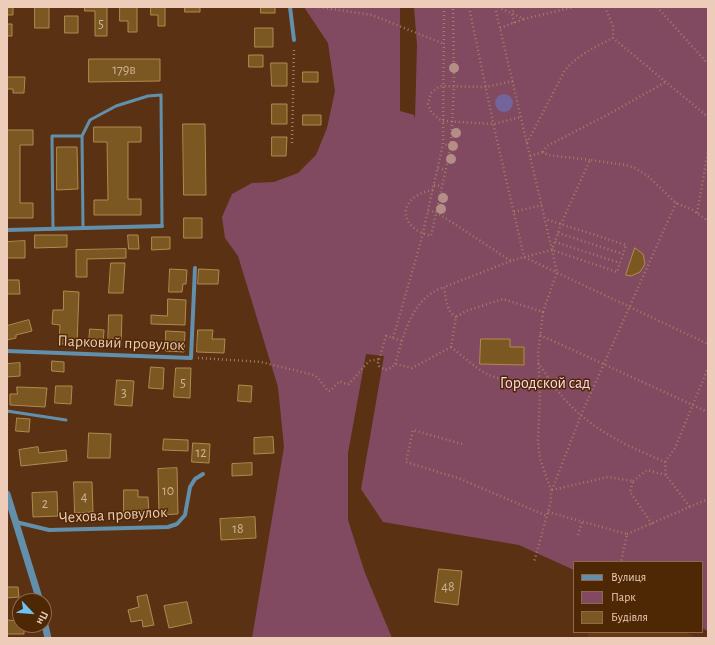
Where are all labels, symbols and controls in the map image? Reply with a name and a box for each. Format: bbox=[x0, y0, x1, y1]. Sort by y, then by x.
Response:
house number: 5 bbox=[98, 16, 104, 32]
house number: 179в bbox=[112, 62, 136, 78]
street label: Парковий провулок bbox=[57, 331, 185, 355]
park label: Городской сад bbox=[500, 373, 590, 393]
house number: 5 bbox=[180, 375, 186, 391]
house number: 3 bbox=[121, 385, 127, 401]
house number: 12 bbox=[195, 445, 207, 461]
house number: 10 bbox=[162, 483, 174, 499]
house number: 4 bbox=[81, 489, 87, 505]
house number: 2 bbox=[42, 496, 48, 512]
street label: Чехова провулок bbox=[58, 503, 168, 527]
house number: 18 bbox=[232, 521, 244, 537]
legend bbox=[573, 561, 703, 633]
text: Вулиця bbox=[611, 571, 646, 583]
house number: 48 bbox=[441, 579, 455, 595]
text: Парк bbox=[611, 591, 636, 603]
north arrow bbox=[12, 593, 52, 633]
text: Пн bbox=[34, 610, 50, 626]
text: Будівля bbox=[611, 611, 648, 623]

